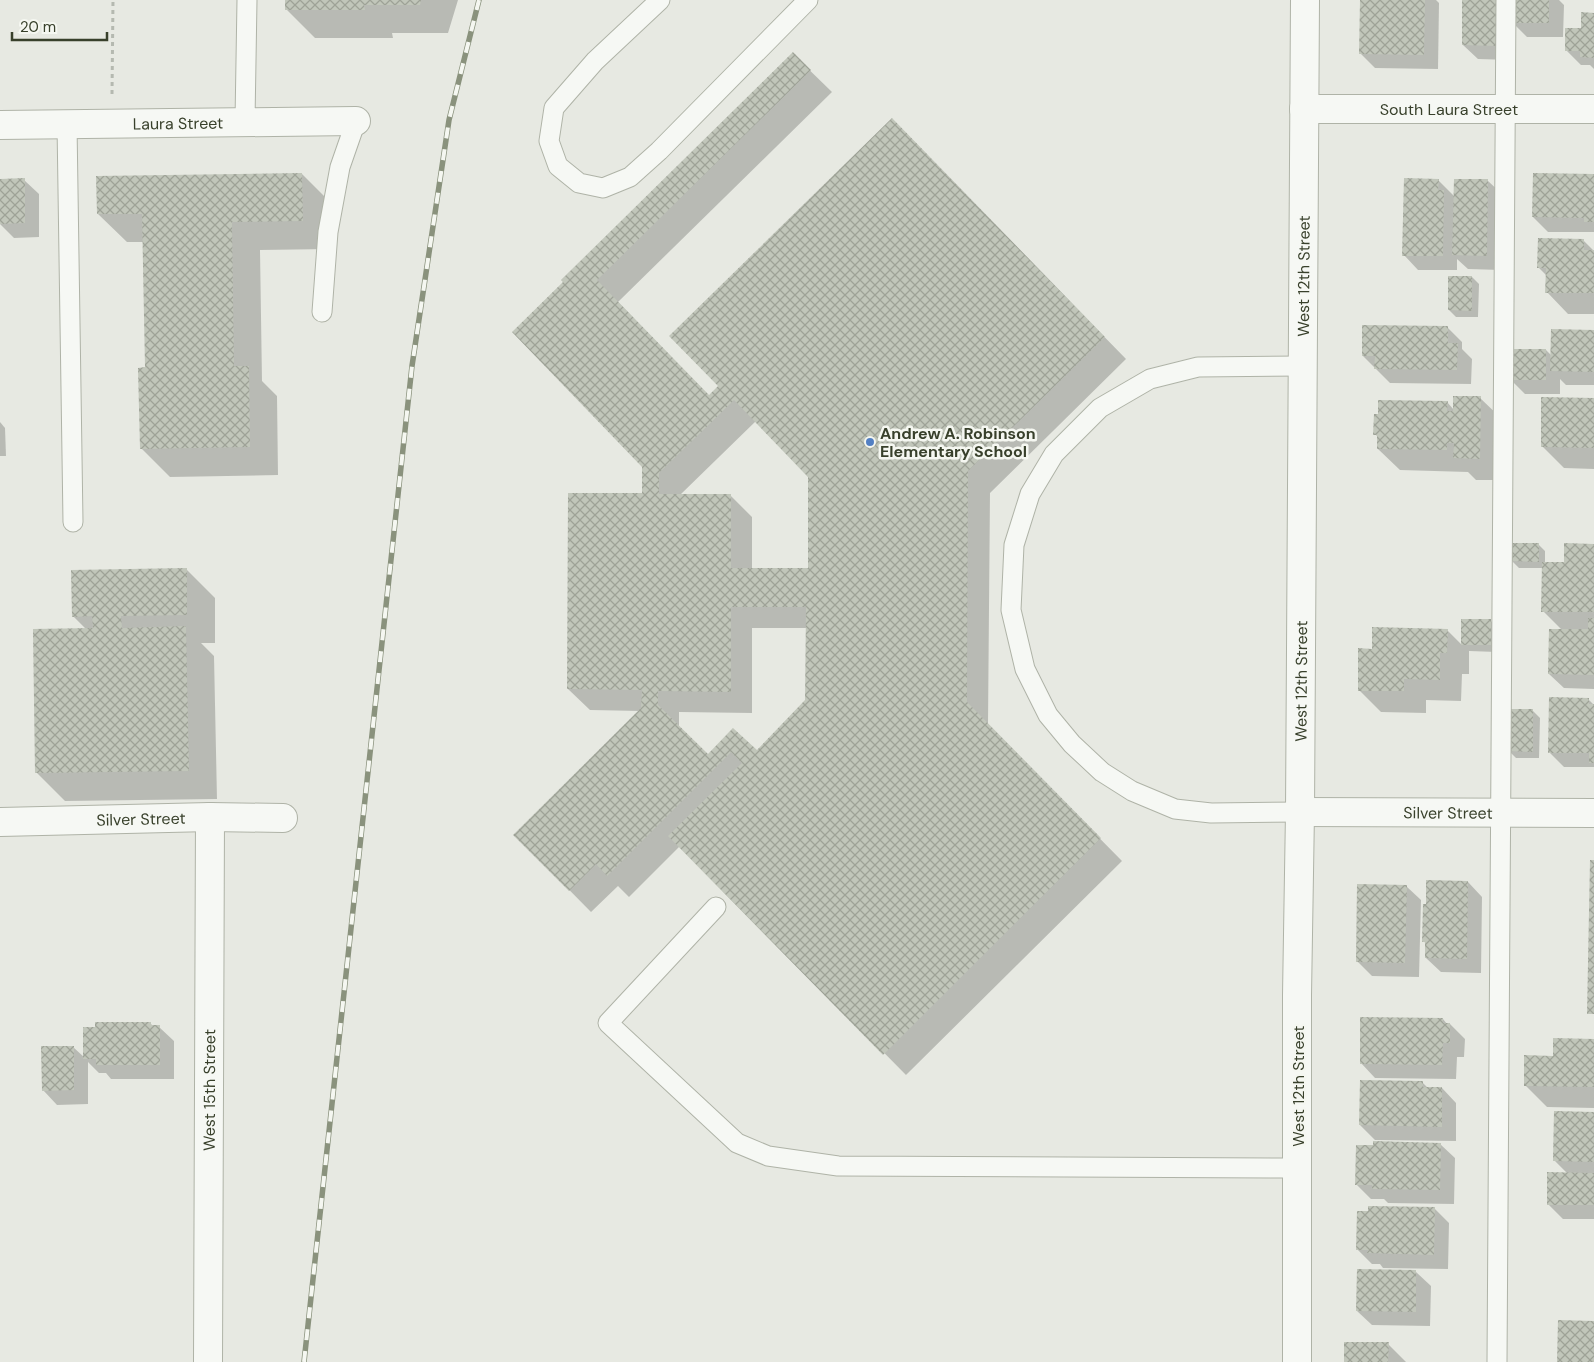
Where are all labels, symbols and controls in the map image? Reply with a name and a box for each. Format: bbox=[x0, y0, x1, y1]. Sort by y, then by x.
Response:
scale bar bbox=[12, 10, 108, 42]
text: 20 m bbox=[20, 17, 56, 37]
street label: South Laura Street bbox=[1380, 99, 1518, 120]
street label: Laura Street bbox=[133, 112, 223, 135]
street label: West 12th Street bbox=[1293, 215, 1315, 337]
place label: Andrew A. Robinson Elementary School bbox=[880, 423, 1036, 462]
marker: Andrew A. Robinson Elementary School bbox=[864, 436, 876, 448]
street label: West 12th Street bbox=[1290, 620, 1312, 742]
street label: Silver Street bbox=[1403, 802, 1493, 824]
street label: Silver Street bbox=[96, 808, 186, 831]
street label: West 12th Street bbox=[1288, 1025, 1309, 1147]
street label: West 15th Street bbox=[199, 1029, 220, 1151]

